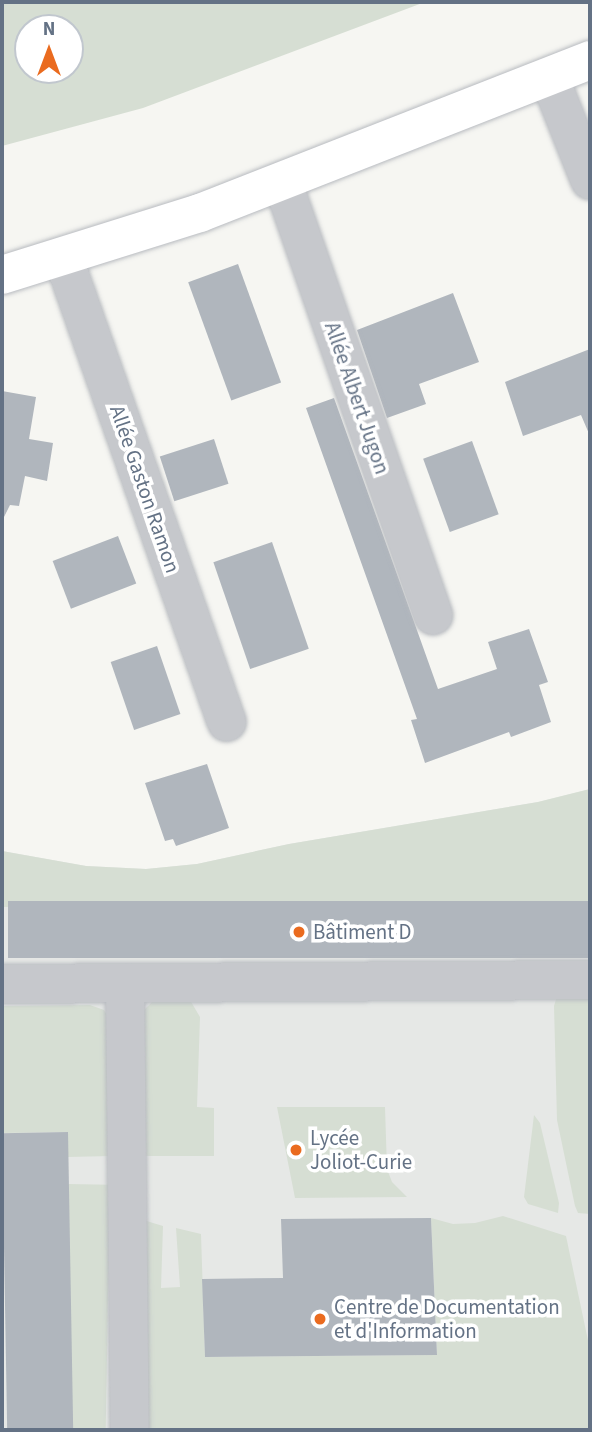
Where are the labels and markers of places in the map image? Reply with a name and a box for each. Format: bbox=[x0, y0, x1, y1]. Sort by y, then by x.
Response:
place label: Bâtiment D bbox=[313, 919, 411, 945]
marker: Bâtiment D bbox=[291, 924, 307, 940]
place label: Lycée Joliot-Curie bbox=[310, 1125, 412, 1175]
marker: Lycée Joliot-Curie bbox=[288, 1142, 304, 1158]
place label: Centre de Documentation et d'Information bbox=[334, 1294, 560, 1344]
marker: Centre de Documentation et d'Information bbox=[312, 1311, 328, 1327]

